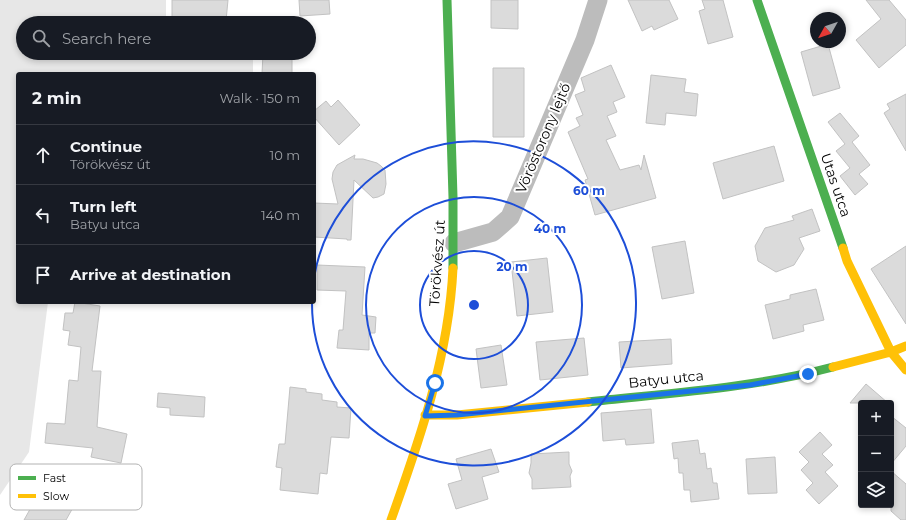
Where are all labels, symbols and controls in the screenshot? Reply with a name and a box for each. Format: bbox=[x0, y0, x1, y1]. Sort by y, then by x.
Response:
north arrow bbox=[810, 12, 846, 48]
search box bbox=[16, 16, 316, 60]
icon: search bbox=[30, 27, 52, 49]
text: Search here bbox=[62, 29, 151, 48]
street label: Vöröstorony lejtő bbox=[512, 80, 574, 196]
text: 2 min bbox=[32, 88, 82, 108]
text: Walk · 150 m bbox=[219, 90, 300, 106]
text: Continue bbox=[70, 137, 142, 156]
icon: ahead bbox=[32, 144, 54, 166]
text: 10 m bbox=[270, 147, 300, 163]
street label: Utas utca bbox=[817, 151, 855, 219]
text: Törökvész út bbox=[70, 156, 151, 172]
text: 60 m bbox=[573, 183, 605, 198]
text: Turn left bbox=[70, 197, 137, 216]
icon: left bbox=[32, 204, 54, 226]
text: 140 m bbox=[261, 207, 300, 223]
text: Batyu utca bbox=[70, 216, 140, 232]
street label: Törökvész út bbox=[425, 219, 449, 307]
text: 40 m bbox=[534, 221, 566, 236]
text: 20 m bbox=[496, 259, 528, 274]
icon: arrive bbox=[32, 264, 54, 286]
text: Arrive at destination bbox=[70, 265, 231, 284]
centre of rings bbox=[467, 298, 481, 312]
route end bbox=[799, 365, 817, 383]
street label: Batyu utca bbox=[627, 366, 705, 392]
route start bbox=[426, 374, 444, 392]
map controls bbox=[858, 400, 894, 508]
button: + bbox=[858, 400, 894, 436]
button: − bbox=[858, 436, 894, 472]
legend bbox=[10, 464, 142, 510]
text: Fast bbox=[43, 471, 67, 485]
button: layers bbox=[858, 472, 894, 508]
text: Slow bbox=[43, 489, 69, 503]

